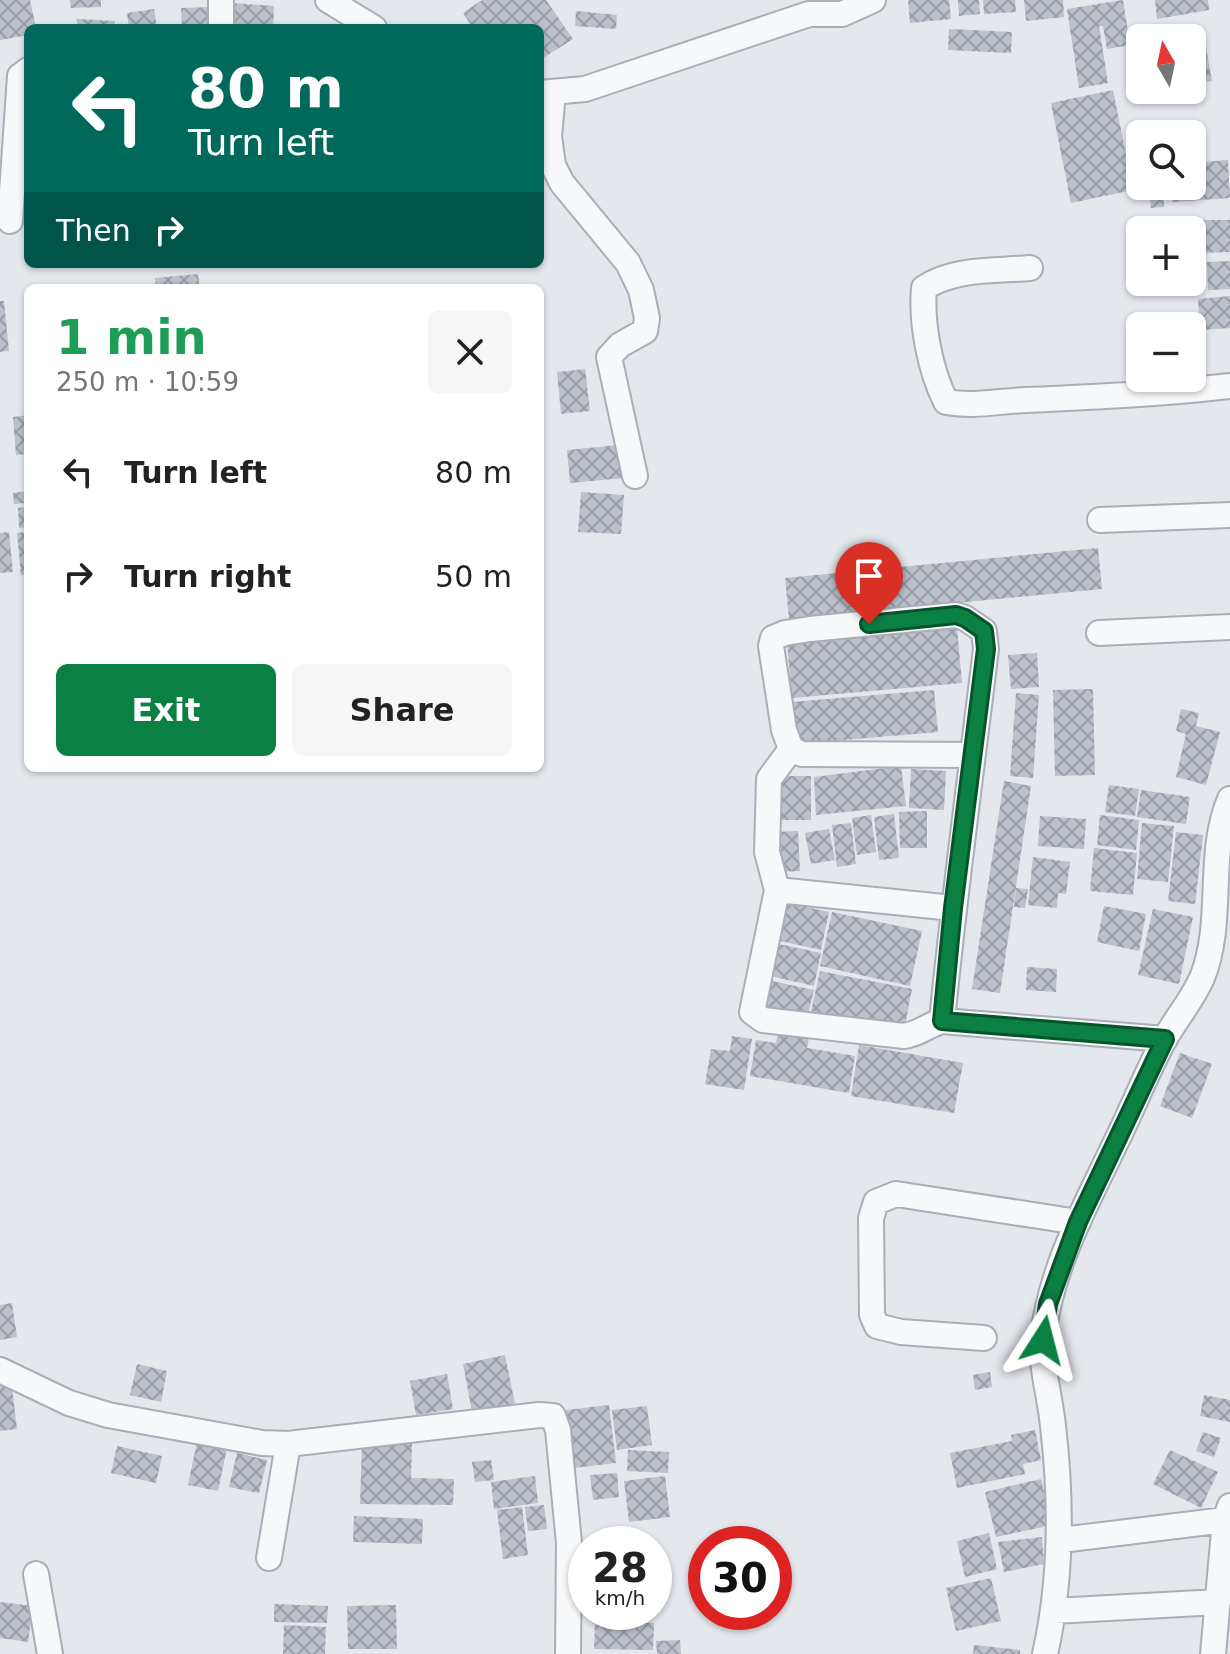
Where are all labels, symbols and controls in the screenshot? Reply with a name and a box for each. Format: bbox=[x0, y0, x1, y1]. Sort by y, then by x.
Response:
north arrow bbox=[1126, 24, 1206, 104]
map controls bbox=[1126, 24, 1206, 392]
text: 80 m bbox=[188, 55, 344, 120]
icon: left bbox=[56, 56, 160, 160]
button: search bbox=[1126, 120, 1206, 200]
text: Turn left bbox=[188, 122, 334, 163]
icon: right bbox=[147, 208, 191, 252]
text: Then bbox=[56, 213, 131, 248]
button: + bbox=[1126, 216, 1206, 296]
text: 1 min bbox=[56, 309, 207, 365]
button: close bbox=[428, 310, 512, 394]
button: − bbox=[1126, 312, 1206, 392]
text: 250 m · 10:59 bbox=[56, 367, 239, 397]
icon: left bbox=[56, 450, 100, 494]
text: Turn left bbox=[124, 455, 267, 490]
text: 80 m bbox=[435, 455, 512, 490]
pin bbox=[835, 542, 903, 624]
icon: right bbox=[56, 554, 100, 598]
icon: arrive bbox=[847, 554, 891, 598]
text: Turn right bbox=[124, 559, 291, 594]
text: 50 m bbox=[435, 559, 512, 594]
button: Exit bbox=[56, 664, 276, 756]
button: Share bbox=[292, 664, 512, 756]
position arrow bbox=[1001, 1298, 1085, 1382]
speed limit sign: 30 bbox=[688, 1526, 792, 1630]
text: 28 bbox=[592, 1545, 648, 1591]
text: km/h bbox=[595, 1586, 645, 1610]

